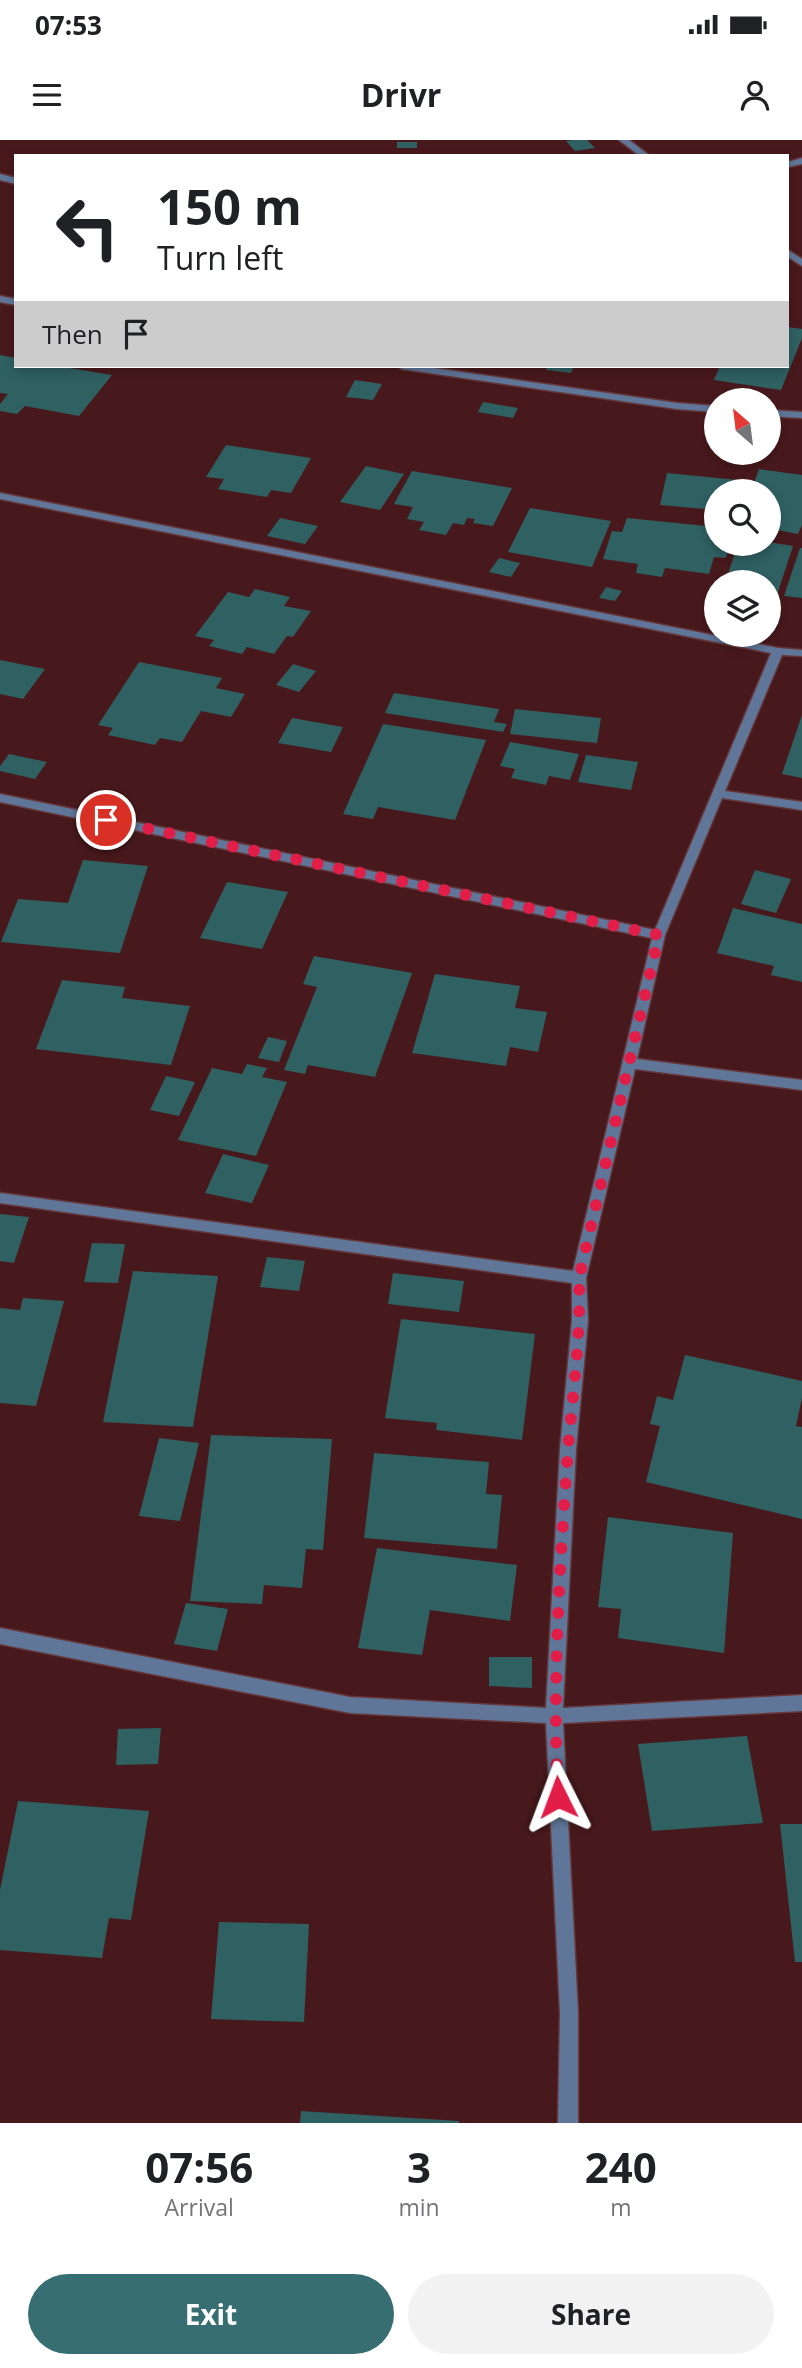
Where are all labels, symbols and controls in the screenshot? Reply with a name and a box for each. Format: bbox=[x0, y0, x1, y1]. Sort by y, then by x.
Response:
text: 07:53 bbox=[35, 7, 102, 43]
text: Drivr bbox=[361, 73, 441, 116]
icon: menu bbox=[28, 76, 66, 114]
icon: person bbox=[736, 76, 774, 114]
text: 150 m bbox=[157, 173, 302, 239]
icon: left bbox=[42, 182, 133, 273]
text: Turn left bbox=[157, 236, 283, 279]
icon: arrive bbox=[117, 315, 155, 353]
text: Then bbox=[42, 316, 103, 352]
north arrow bbox=[704, 388, 780, 466]
map controls bbox=[704, 388, 781, 647]
button: search bbox=[704, 479, 781, 556]
button: layers bbox=[704, 570, 781, 647]
pin bbox=[76, 790, 136, 850]
icon: arrive bbox=[87, 801, 125, 839]
position arrow bbox=[521, 1760, 595, 1834]
text: 07:56 bbox=[145, 2138, 253, 2195]
text: 3 bbox=[407, 2138, 431, 2195]
text: 240 bbox=[585, 2138, 657, 2195]
text: Arrival bbox=[165, 2191, 234, 2223]
text: min bbox=[398, 2191, 440, 2223]
text: m bbox=[610, 2191, 631, 2223]
button: Exit bbox=[28, 2274, 394, 2354]
button: Share bbox=[408, 2274, 774, 2354]

